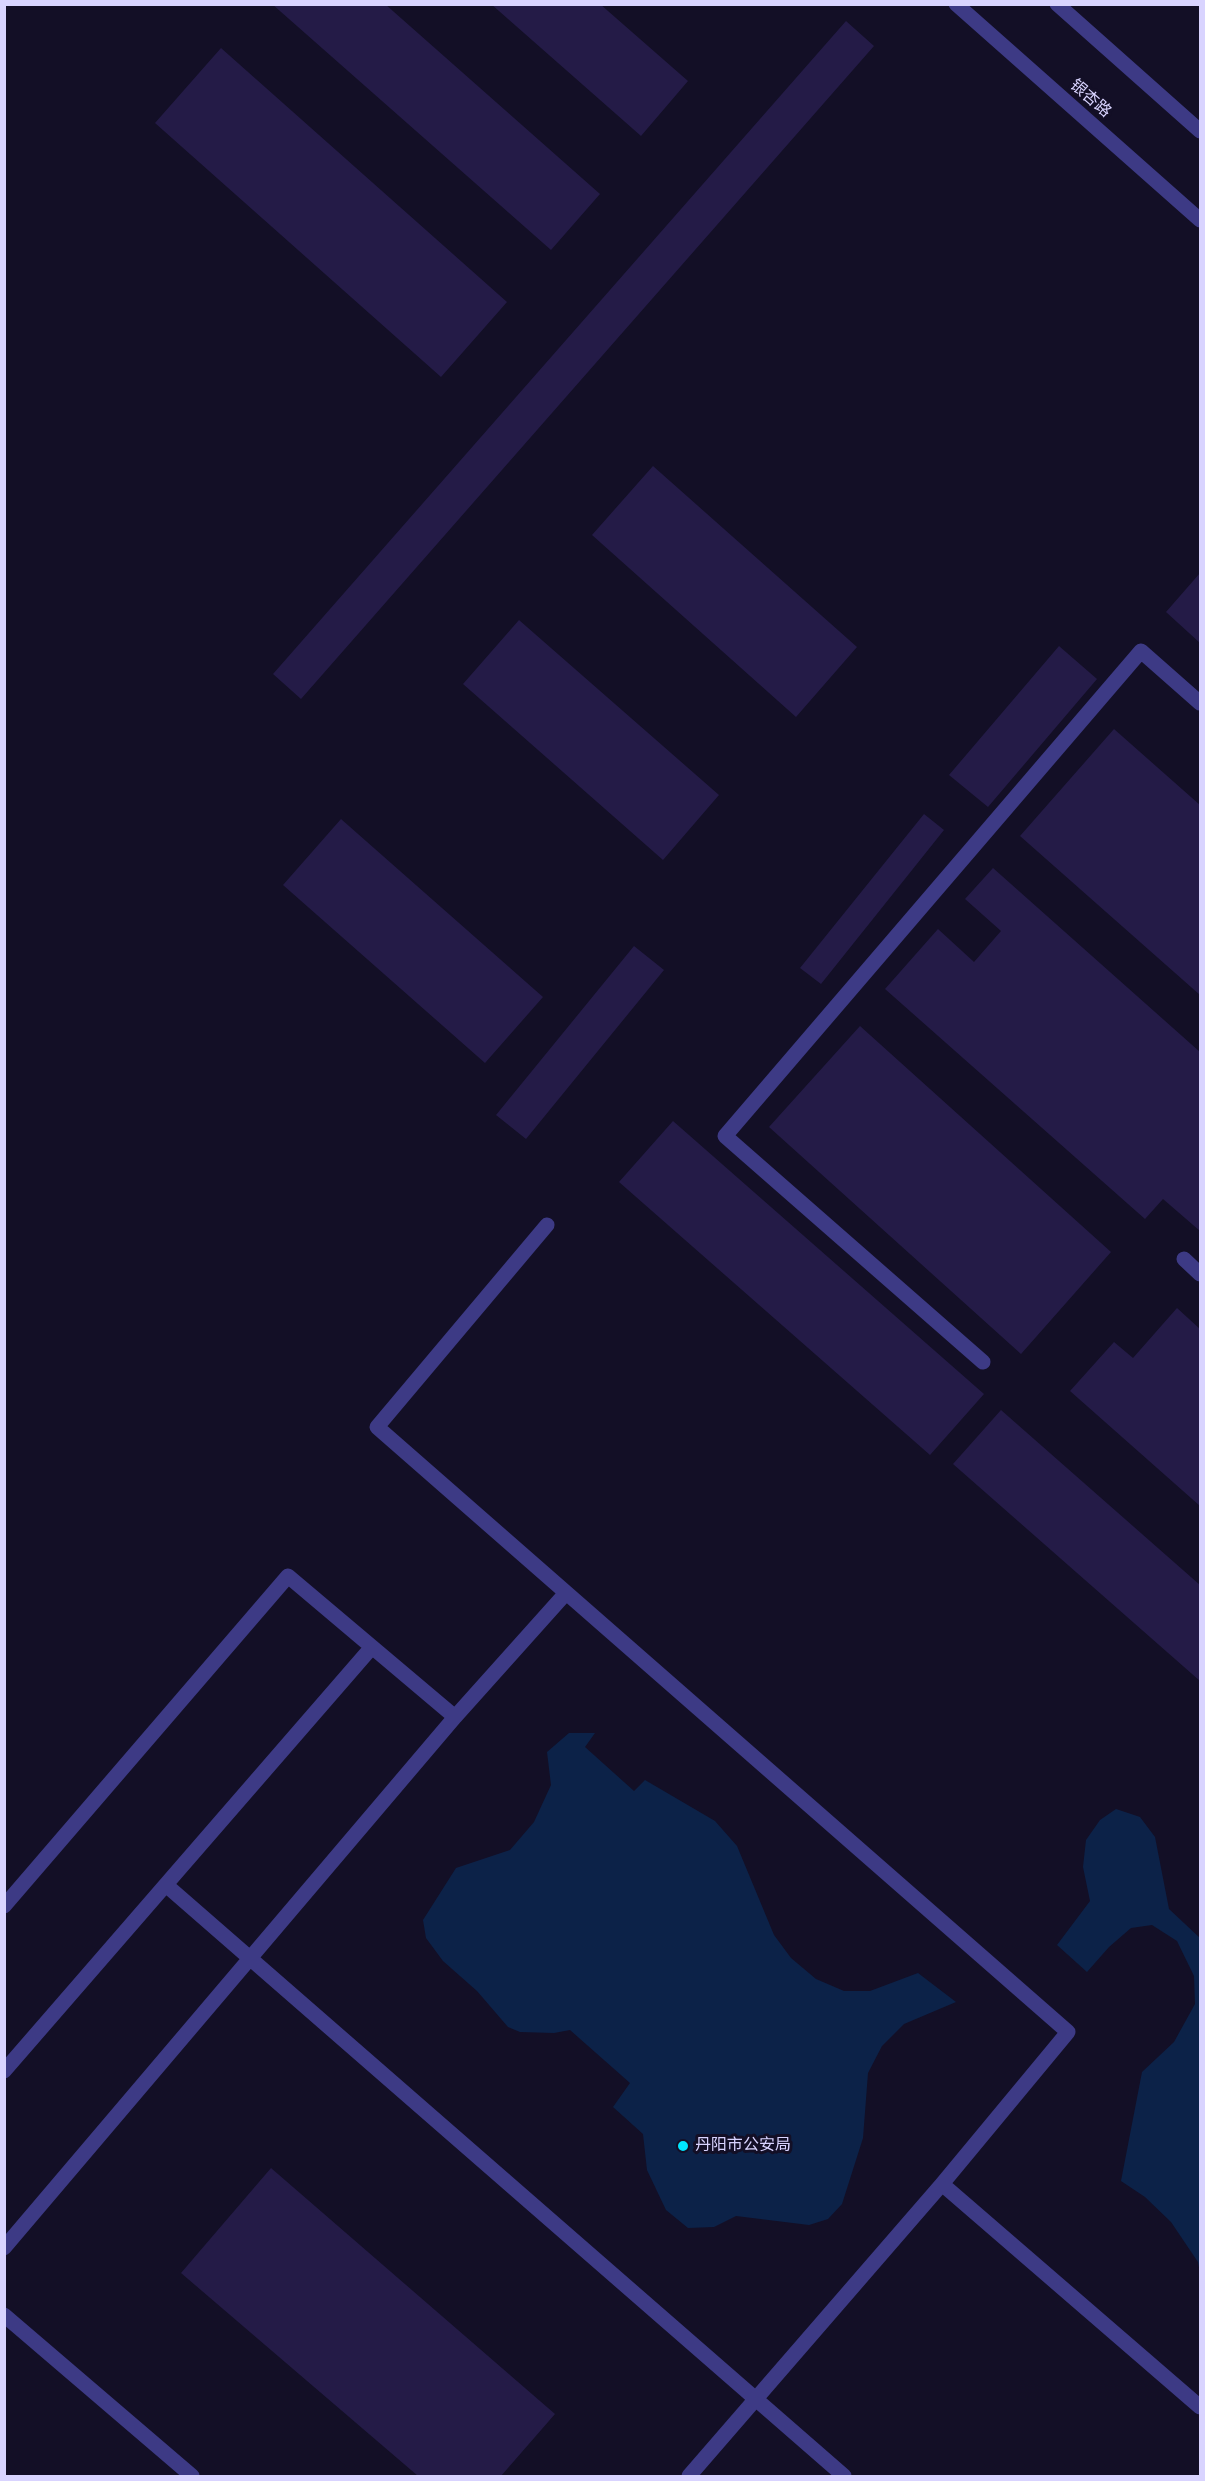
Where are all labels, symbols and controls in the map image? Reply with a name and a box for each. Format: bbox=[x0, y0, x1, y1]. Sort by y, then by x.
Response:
street label: 银杏路 bbox=[1066, 76, 1114, 122]
place label: 丹阳市公安局 bbox=[695, 2136, 791, 2156]
marker: 丹阳市公安局 bbox=[676, 2139, 690, 2153]

